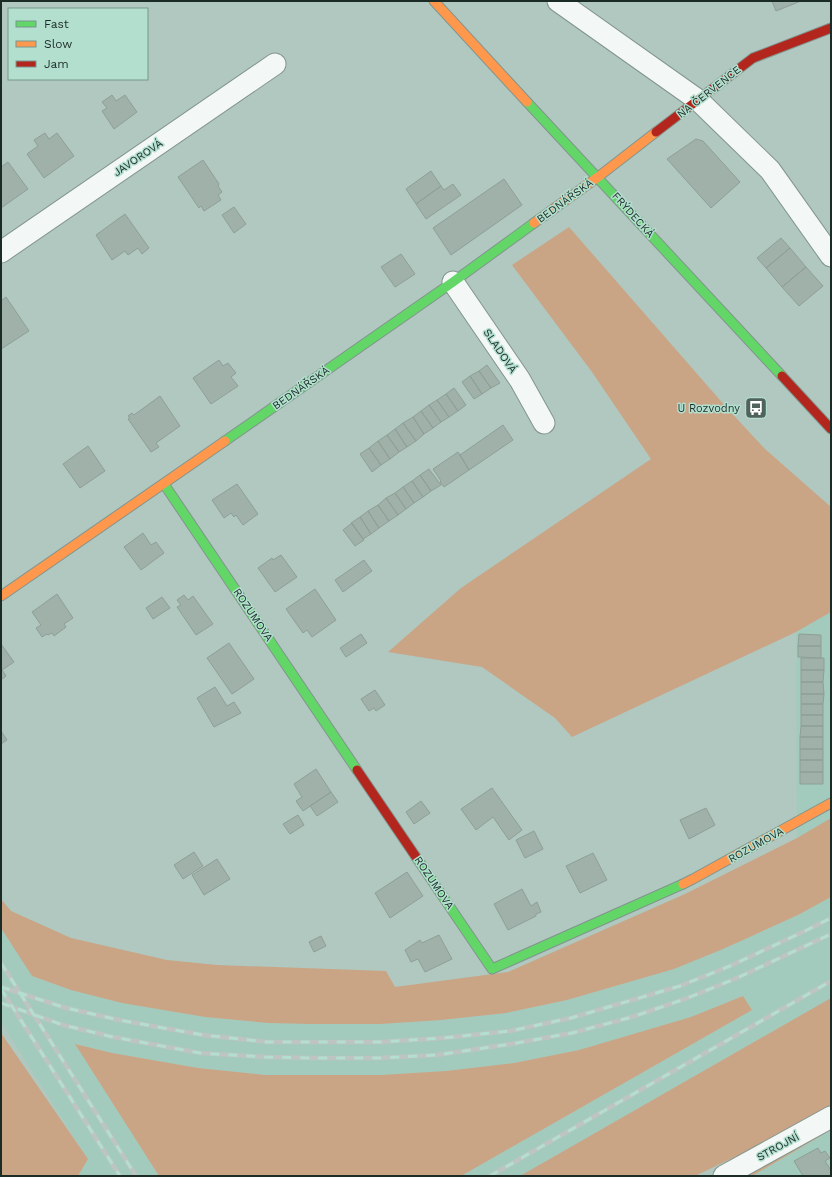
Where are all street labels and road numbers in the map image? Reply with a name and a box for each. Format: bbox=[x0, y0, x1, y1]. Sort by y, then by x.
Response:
street label: NA ČERVENCE bbox=[674, 62, 743, 121]
street label: JAVOROVÁ bbox=[110, 136, 165, 179]
street label: BEDNÁŘSKÁ bbox=[534, 175, 596, 226]
street label: FRÝDECKÁ bbox=[609, 189, 658, 240]
street label: SLADOVÁ bbox=[480, 326, 520, 376]
street label: BEDNÁŘSKÁ bbox=[270, 363, 332, 412]
street label: ROZUMOVA bbox=[230, 586, 276, 644]
street label: ROZUMOVA bbox=[726, 824, 786, 866]
street label: ROZUMOVA bbox=[411, 854, 457, 912]
street label: STROJNÍ bbox=[754, 1129, 801, 1164]

